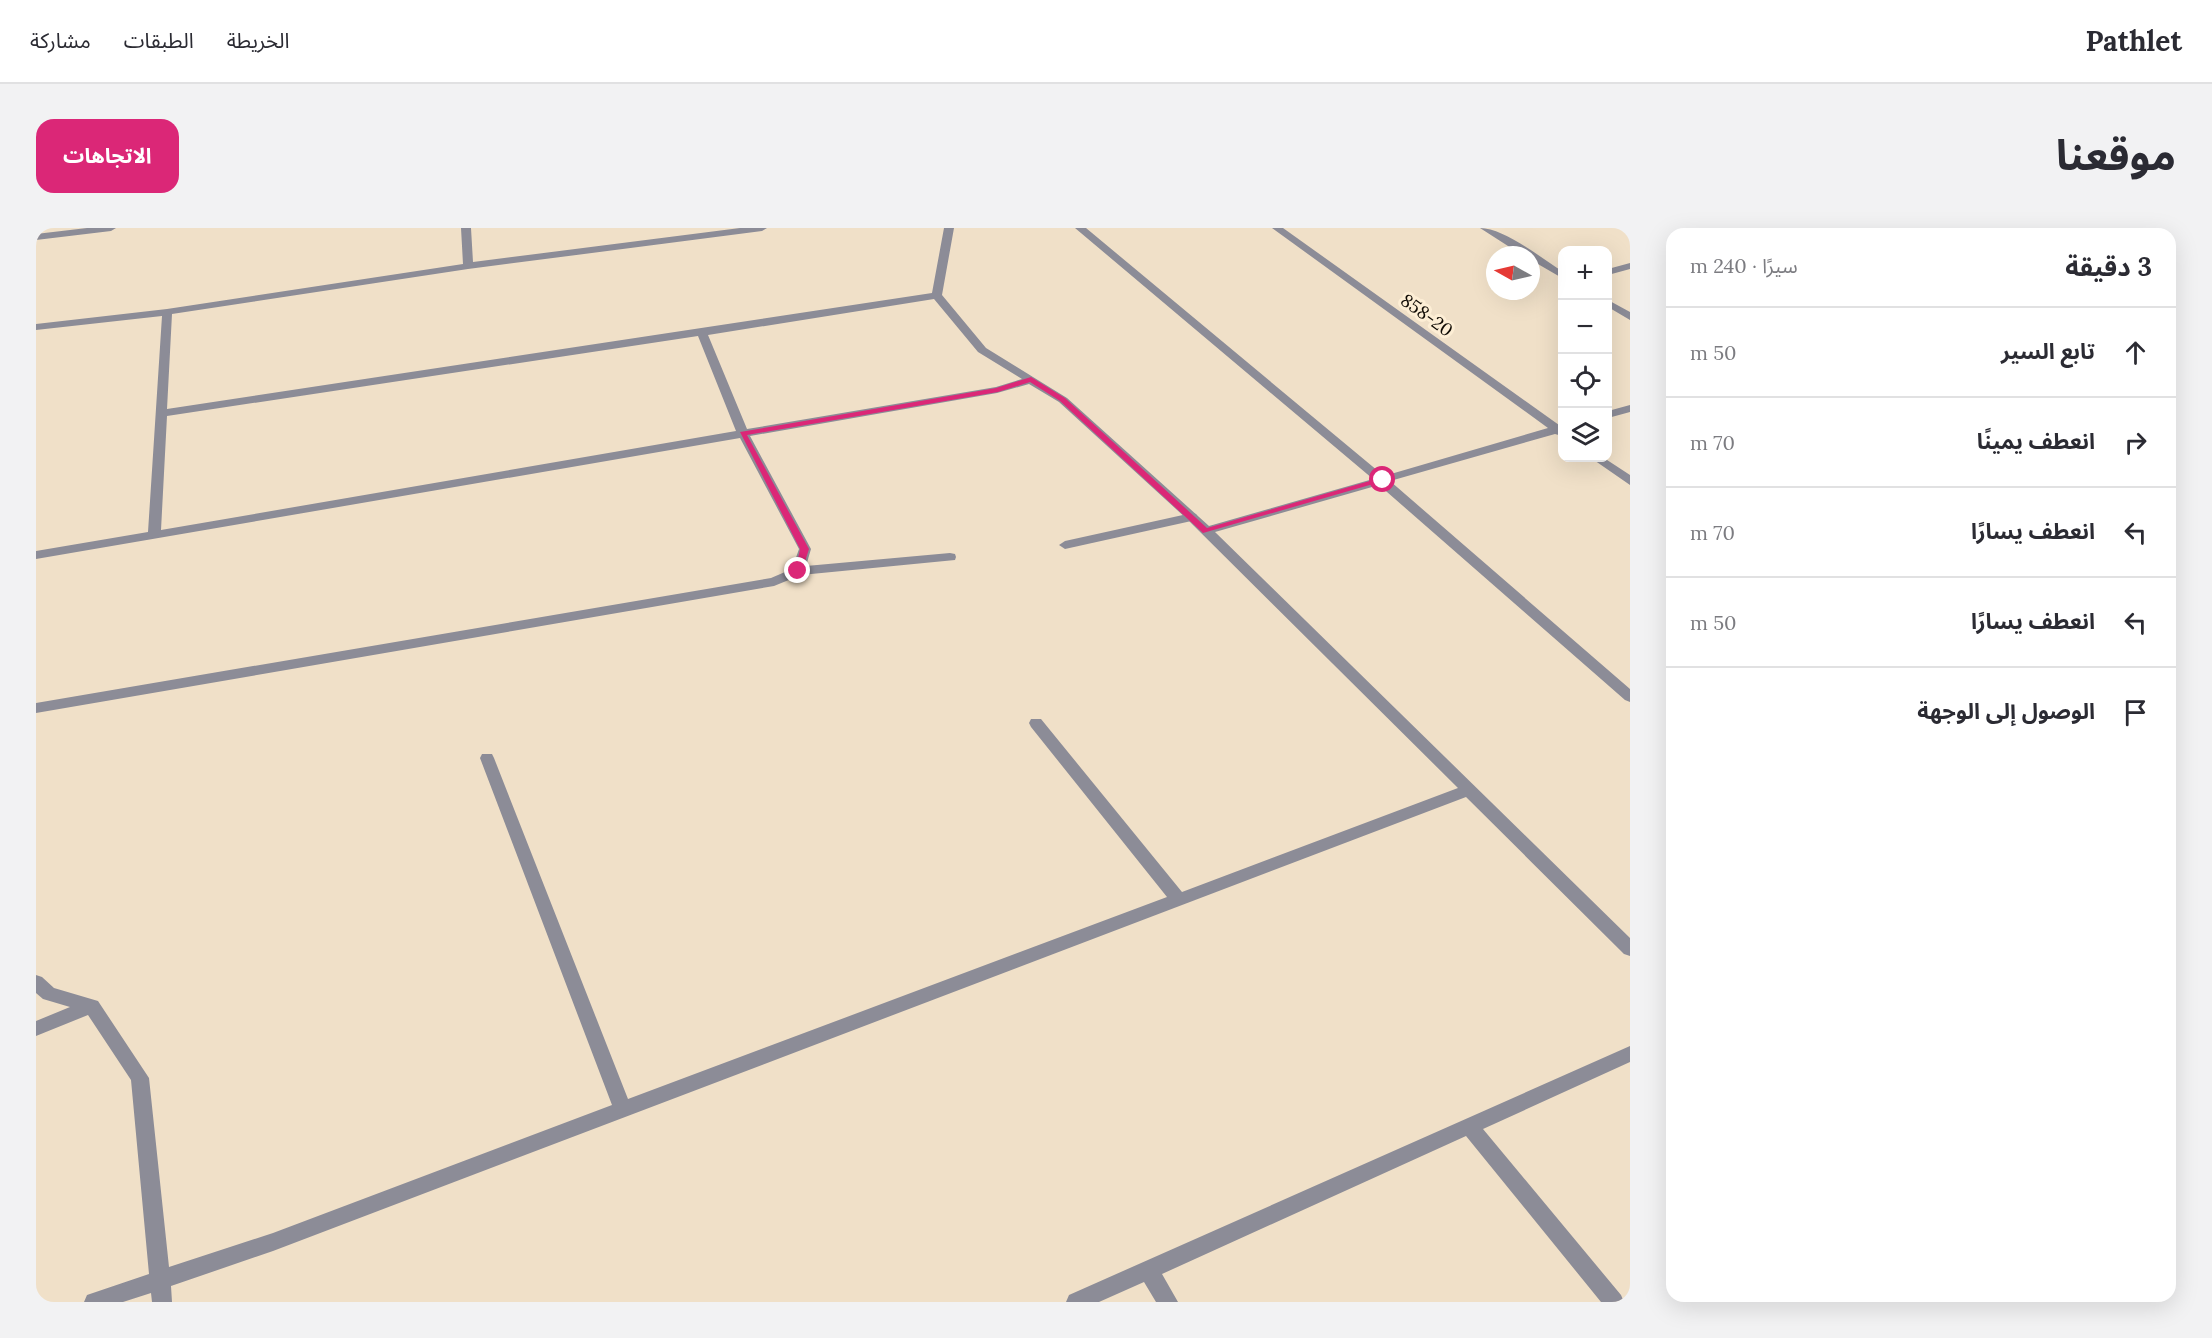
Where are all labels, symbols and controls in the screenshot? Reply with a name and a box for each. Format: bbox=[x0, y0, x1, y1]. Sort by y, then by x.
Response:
text: Pathlet bbox=[2086, 23, 2182, 59]
text: مشاركة bbox=[30, 27, 91, 54]
text: الطبقات bbox=[124, 27, 194, 54]
text: الخريطة bbox=[227, 27, 290, 54]
button: الاتجاهات bbox=[36, 119, 179, 193]
text: موقعنا bbox=[2056, 128, 2176, 182]
north arrow bbox=[1486, 246, 1540, 300]
map controls bbox=[1558, 246, 1612, 462]
button: + bbox=[1558, 246, 1612, 300]
text: 3 دقيقة bbox=[2065, 250, 2152, 283]
text: سيرًا · 240 m bbox=[1690, 253, 1798, 278]
street label: 858-20 bbox=[1396, 288, 1458, 342]
button: − bbox=[1558, 300, 1612, 354]
icon: ahead bbox=[2119, 336, 2152, 369]
text: تابع السير bbox=[2001, 337, 2095, 365]
text: 50 m bbox=[1690, 340, 1736, 365]
button: locate bbox=[1558, 354, 1612, 408]
button: layers bbox=[1558, 408, 1612, 462]
icon: right bbox=[2119, 426, 2152, 459]
text: انعطف يمينًا bbox=[1977, 427, 2095, 455]
text: 70 m bbox=[1690, 430, 1735, 455]
route start bbox=[1369, 466, 1395, 492]
icon: left bbox=[2119, 516, 2152, 549]
text: انعطف يسارًا bbox=[1971, 517, 2095, 545]
text: 70 m bbox=[1690, 520, 1735, 545]
route end bbox=[784, 557, 810, 583]
icon: left bbox=[2119, 606, 2152, 639]
text: انعطف يسارًا bbox=[1971, 607, 2095, 635]
text: 50 m bbox=[1690, 610, 1736, 635]
icon: arrive bbox=[2119, 696, 2152, 729]
text: الوصول إلى الوجهة bbox=[1917, 697, 2095, 725]

